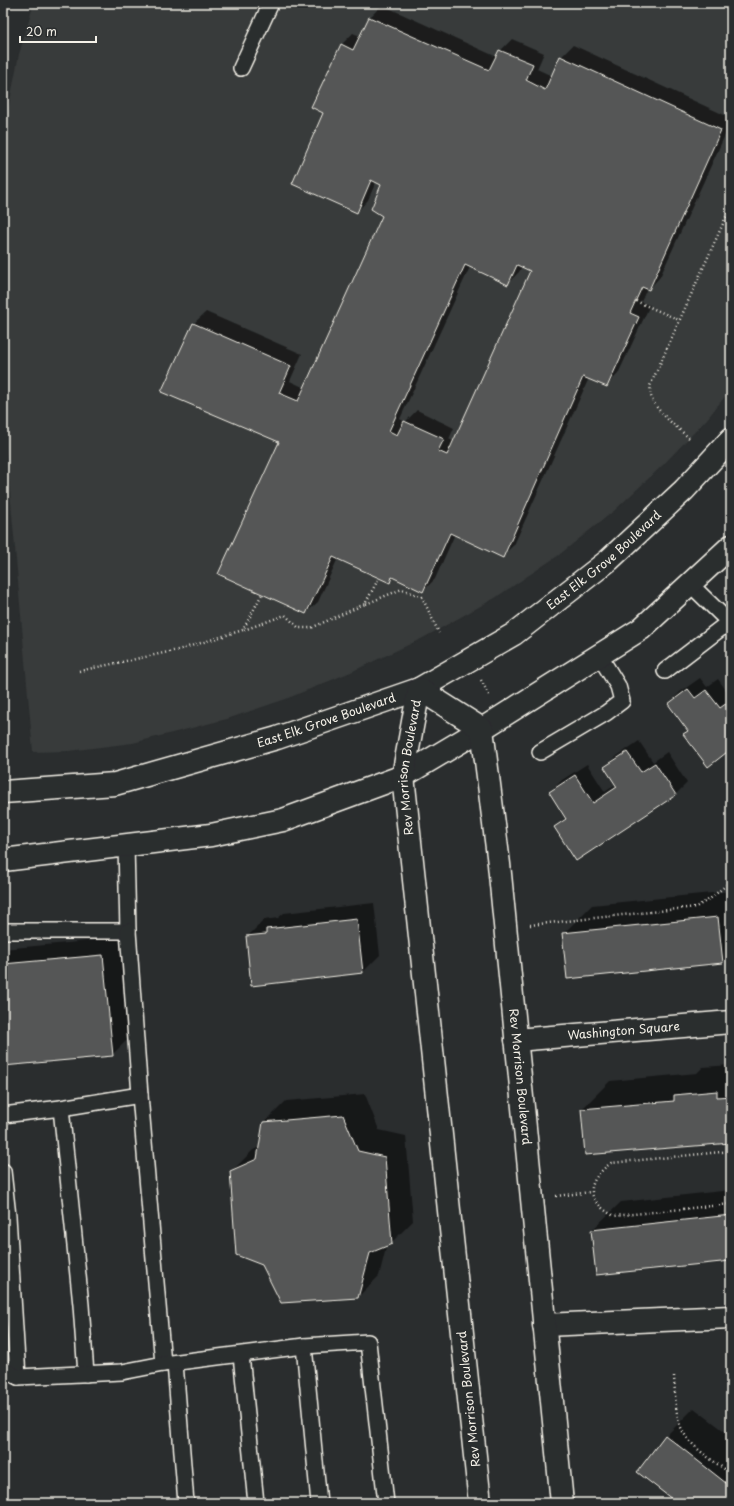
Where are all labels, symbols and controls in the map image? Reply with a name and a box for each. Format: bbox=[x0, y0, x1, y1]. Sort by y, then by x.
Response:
scale bar bbox=[20, 18, 96, 44]
text: 20 m bbox=[26, 22, 57, 40]
street label: East Elk Grove Boulevard bbox=[542, 505, 665, 614]
street label: East Elk Grove Boulevard bbox=[255, 688, 398, 751]
street label: Rev Morrison Boulevard bbox=[393, 697, 425, 836]
street label: Rev Morrison Boulevard bbox=[505, 1008, 537, 1146]
street label: Washington Square bbox=[567, 1016, 680, 1044]
street label: Rev Morrison Boulevard bbox=[452, 1330, 484, 1468]

